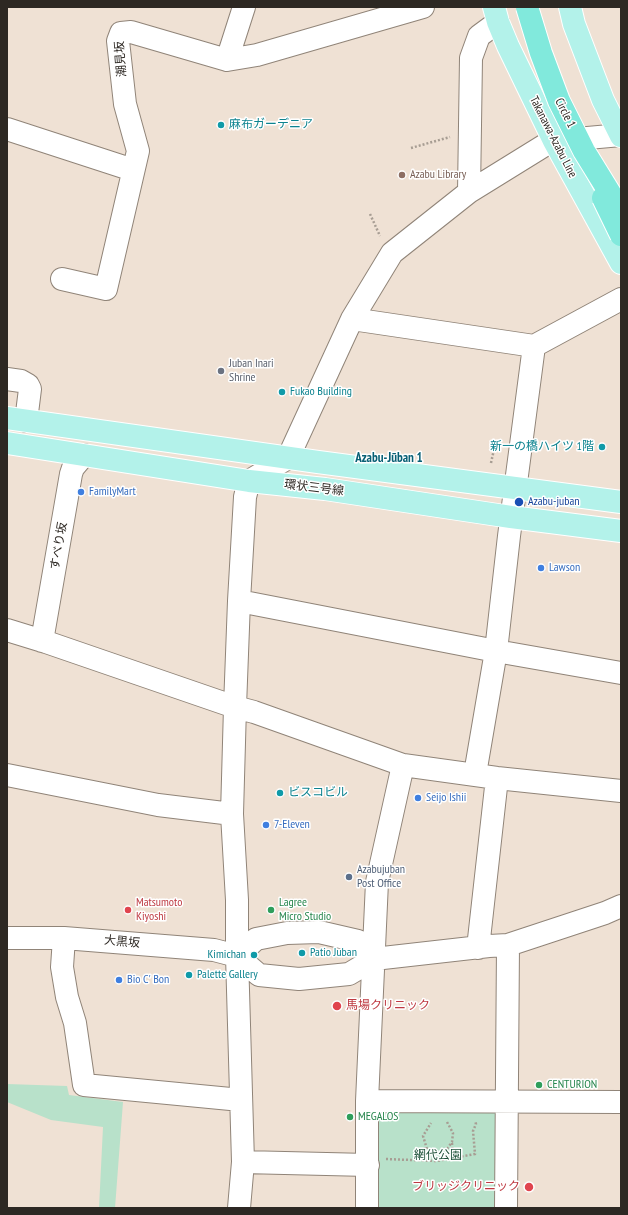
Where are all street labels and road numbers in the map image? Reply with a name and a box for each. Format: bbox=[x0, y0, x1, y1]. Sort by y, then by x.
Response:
street label: 潮見坂 bbox=[113, 41, 129, 77]
street label: Takanawa-Azabu Line bbox=[526, 94, 580, 180]
street label: Circle 1 bbox=[552, 96, 578, 130]
street label: 環状三号線 bbox=[283, 477, 345, 499]
street label: すべり坂 bbox=[48, 521, 70, 571]
street label: 大黒坂 bbox=[103, 933, 141, 951]

